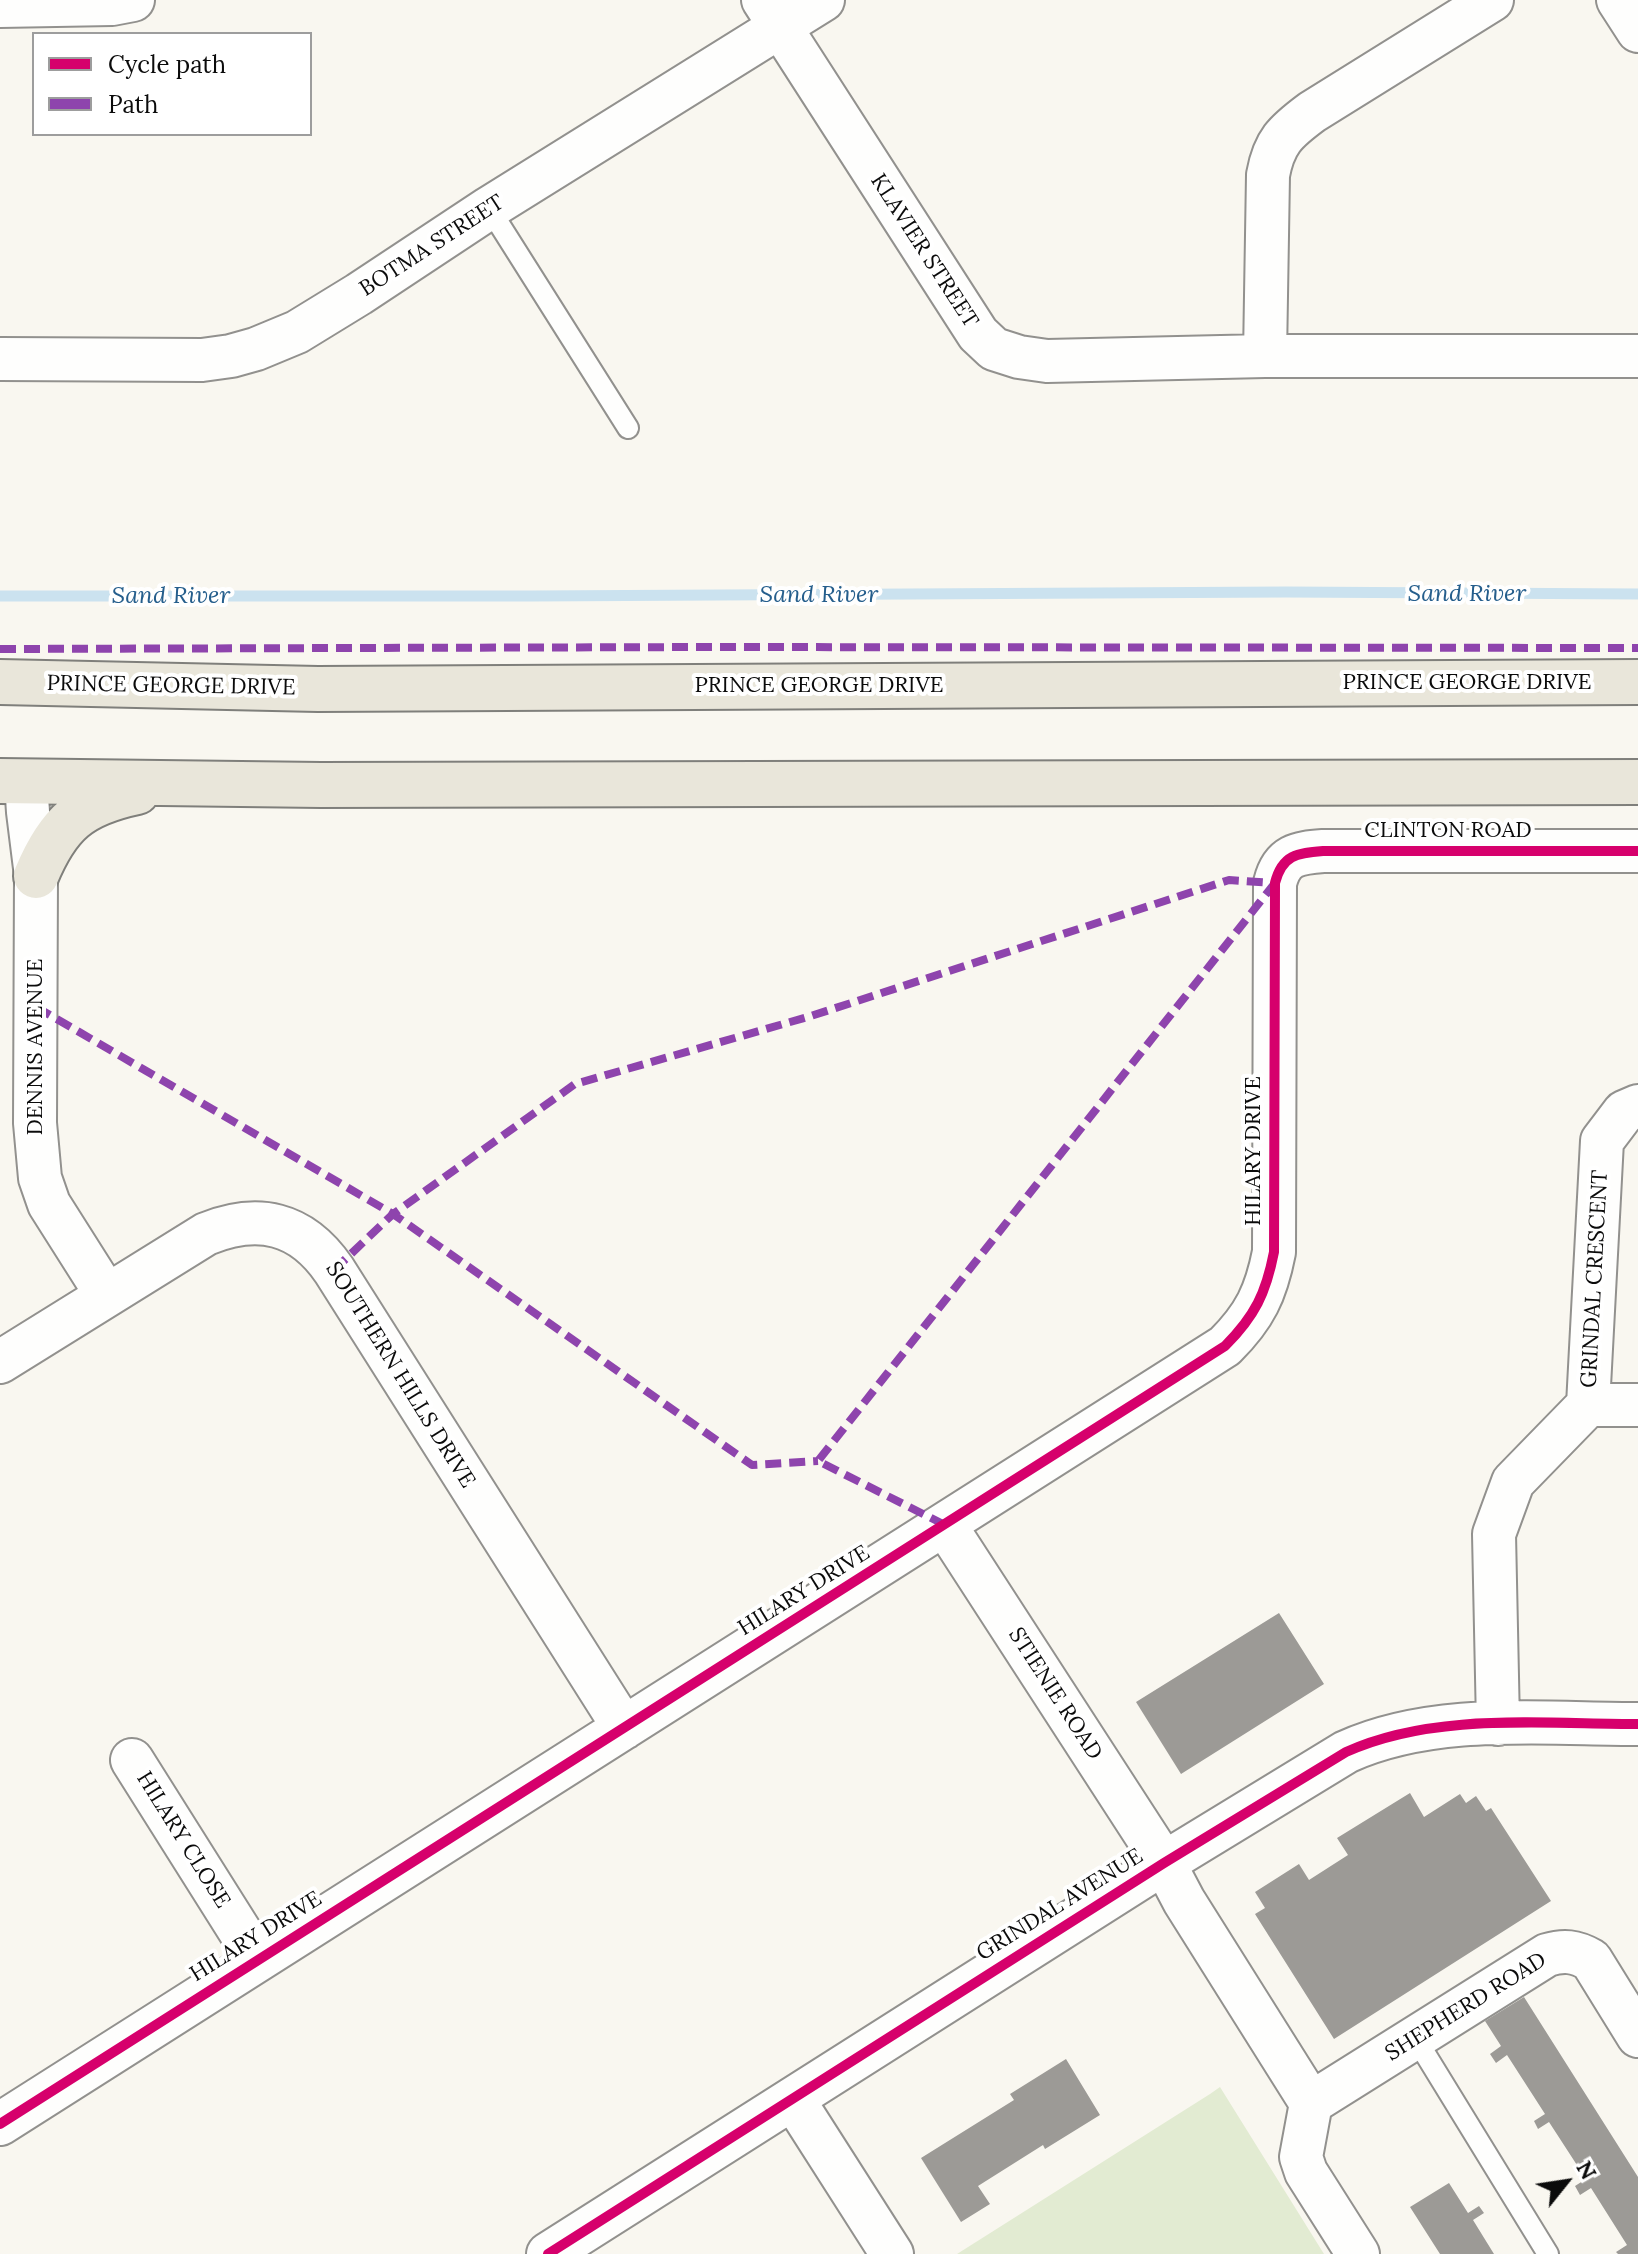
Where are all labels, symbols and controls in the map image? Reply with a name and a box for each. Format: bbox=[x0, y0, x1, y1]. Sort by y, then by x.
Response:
legend bbox=[32, 32, 312, 136]
text: Cycle path bbox=[108, 49, 226, 80]
text: Path bbox=[108, 89, 158, 120]
street label: KLAVIER STREET bbox=[864, 169, 984, 333]
street label: BOTMA STREET bbox=[355, 190, 509, 302]
water label: Sand River bbox=[1408, 580, 1526, 608]
water label: Sand River bbox=[760, 581, 878, 609]
water label: Sand River bbox=[112, 582, 230, 610]
street label: PRINCE GEORGE DRIVE bbox=[1342, 670, 1592, 696]
street label: PRINCE GEORGE DRIVE bbox=[46, 671, 296, 701]
street label: PRINCE GEORGE DRIVE bbox=[694, 673, 944, 699]
street label: CLINTON ROAD bbox=[1364, 818, 1532, 844]
street label: DENNIS AVENUE bbox=[23, 959, 49, 1135]
street label: HILARY DRIVE bbox=[1241, 1076, 1267, 1226]
street label: GRINDAL CRESCENT bbox=[1576, 1169, 1614, 1389]
street label: SOUTHERN HILLS DRIVE bbox=[320, 1257, 480, 1493]
street label: HILARY DRIVE bbox=[733, 1540, 875, 1642]
street label: STIENIE ROAD bbox=[1002, 1623, 1108, 1765]
street label: HILARY CLOSE bbox=[130, 1767, 236, 1913]
street label: GRINDAL AVENUE bbox=[972, 1843, 1148, 1967]
street label: HILARY DRIVE bbox=[185, 1886, 327, 1988]
street label: SHEPHERD ROAD bbox=[1381, 1947, 1551, 2067]
north arrow bbox=[1526, 2142, 1606, 2222]
text: N bbox=[1570, 2156, 1603, 2184]

